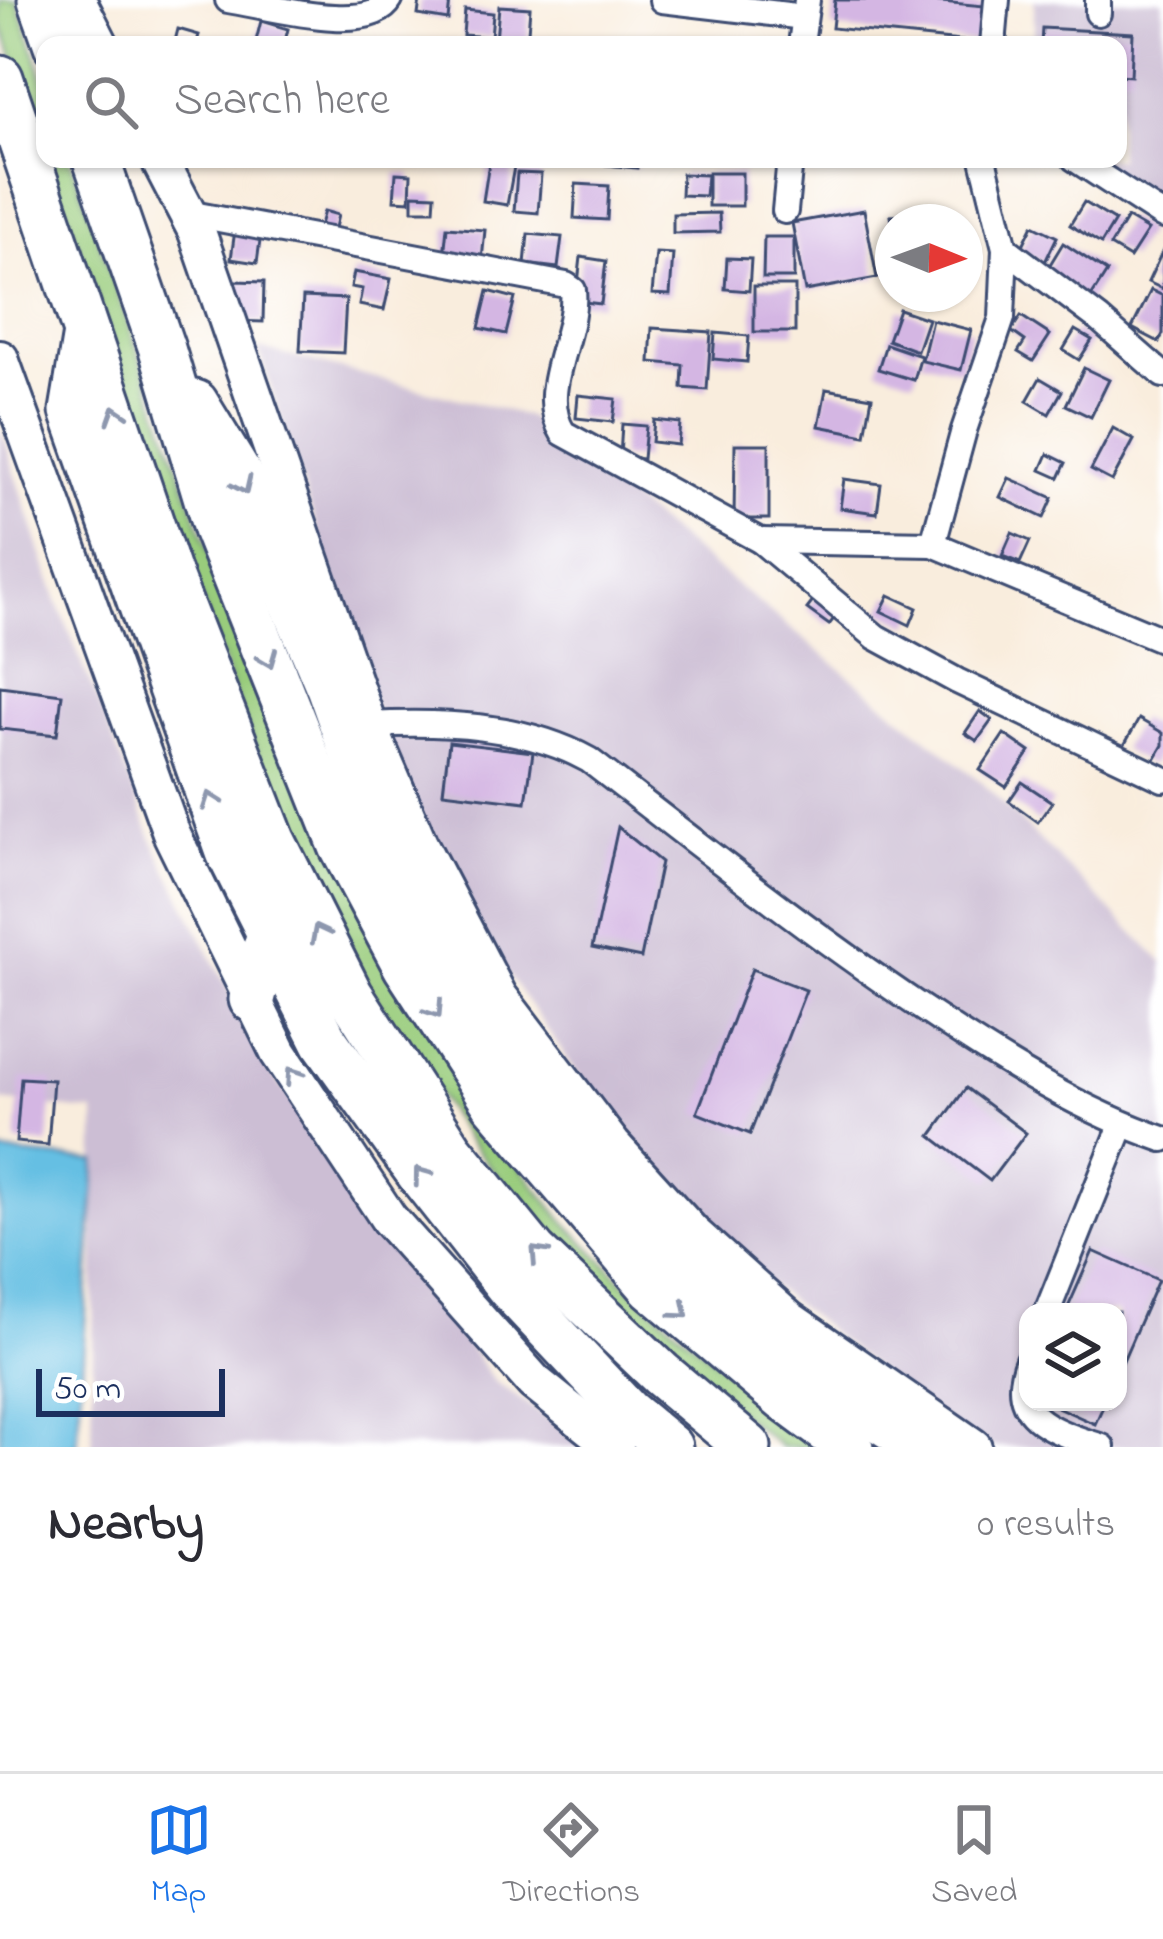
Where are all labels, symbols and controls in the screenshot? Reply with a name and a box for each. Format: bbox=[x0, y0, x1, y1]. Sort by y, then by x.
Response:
search box bbox=[36, 36, 1127, 168]
icon: search bbox=[78, 69, 144, 135]
text: Search here bbox=[174, 69, 390, 135]
north arrow bbox=[875, 204, 983, 312]
one-way arrow bbox=[105, 404, 130, 425]
one-way arrow bbox=[229, 474, 252, 495]
one-way arrow bbox=[254, 647, 278, 668]
one-way arrow bbox=[200, 791, 225, 812]
one-way arrow bbox=[310, 924, 334, 945]
one-way arrow bbox=[421, 996, 443, 1018]
one-way arrow bbox=[285, 1066, 307, 1088]
one-way arrow bbox=[414, 1167, 436, 1189]
one-way arrow bbox=[530, 1247, 552, 1268]
one-way arrow bbox=[667, 1296, 689, 1318]
map controls bbox=[1019, 1303, 1127, 1411]
button: layers bbox=[1019, 1303, 1127, 1411]
scale bar bbox=[36, 1363, 225, 1416]
text: 50 m bbox=[54, 1366, 121, 1414]
text: Nearby bbox=[48, 1488, 204, 1563]
text: 0 results bbox=[977, 1497, 1115, 1554]
tab: Map bbox=[146, 1797, 212, 1917]
tab: Directions bbox=[503, 1797, 640, 1917]
tab: Saved bbox=[931, 1797, 1017, 1917]

